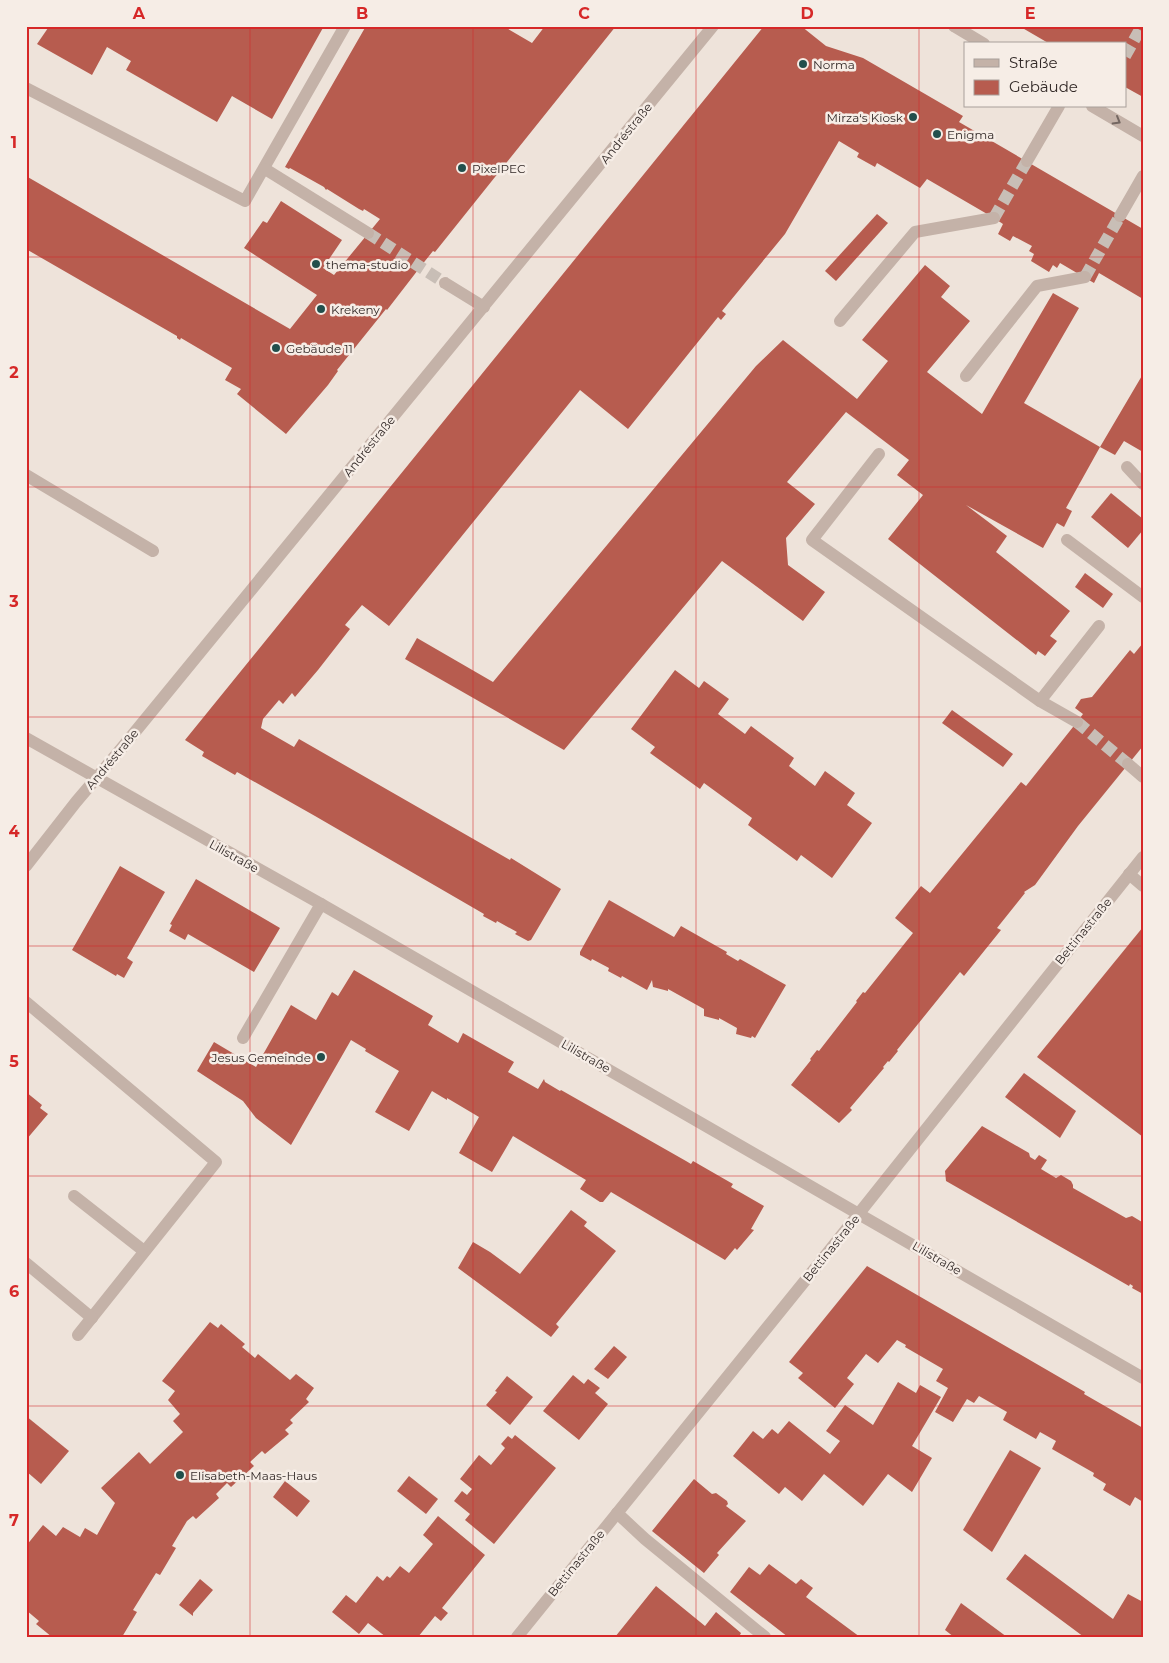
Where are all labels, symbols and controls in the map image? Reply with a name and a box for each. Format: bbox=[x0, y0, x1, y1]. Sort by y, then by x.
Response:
text: A bbox=[132, 4, 146, 23]
text: B bbox=[356, 4, 368, 23]
text: C bbox=[578, 4, 590, 23]
text: D bbox=[800, 4, 814, 23]
text: E bbox=[1025, 4, 1035, 23]
legend bbox=[964, 42, 1126, 108]
text: Straße bbox=[1009, 53, 1058, 72]
place label: Norma bbox=[813, 57, 855, 72]
marker: Norma bbox=[797, 58, 809, 70]
text: Gebäude bbox=[1009, 77, 1078, 96]
street label: Andréstraße bbox=[597, 99, 655, 167]
place label: Mirza‘s Kiosk bbox=[827, 110, 904, 125]
marker: Mirza‘s Kiosk bbox=[907, 111, 919, 123]
one-way arrow bbox=[1112, 115, 1121, 125]
place label: Enigma bbox=[947, 127, 994, 142]
marker: Enigma bbox=[931, 128, 943, 140]
text: 1 bbox=[11, 133, 17, 152]
place label: PixelPEC bbox=[472, 161, 526, 176]
marker: PixelPEC bbox=[456, 162, 468, 174]
place label: thema-studio bbox=[326, 257, 408, 272]
marker: thema-studio bbox=[310, 258, 322, 270]
place label: Krekeny bbox=[331, 302, 380, 317]
marker: Krekeny bbox=[315, 303, 327, 315]
place label: Gebäude 11 bbox=[286, 341, 353, 356]
marker: Gebäude 11 bbox=[270, 342, 282, 354]
text: 2 bbox=[9, 363, 19, 382]
street label: Andréstraße bbox=[340, 412, 398, 480]
text: 3 bbox=[8, 592, 19, 611]
street label: Andréstraße bbox=[82, 726, 142, 792]
text: 4 bbox=[8, 822, 20, 841]
street label: Lilistraße bbox=[207, 836, 261, 876]
street label: Bettinastraße bbox=[1051, 895, 1115, 967]
street label: Lilistraße bbox=[559, 1036, 613, 1076]
place label: Jesus Gemeinde bbox=[211, 1050, 311, 1065]
marker: Jesus Gemeinde bbox=[315, 1051, 327, 1063]
text: 5 bbox=[9, 1052, 19, 1071]
street label: Bettinastraße bbox=[799, 1212, 863, 1284]
street label: Lilistraße bbox=[910, 1238, 964, 1278]
text: 6 bbox=[9, 1282, 19, 1301]
place label: Elisabeth-Maas-Haus bbox=[190, 1468, 317, 1483]
marker: Elisabeth-Maas-Haus bbox=[174, 1469, 186, 1481]
text: 7 bbox=[9, 1511, 19, 1530]
street label: Bettinastraße bbox=[544, 1527, 608, 1599]

